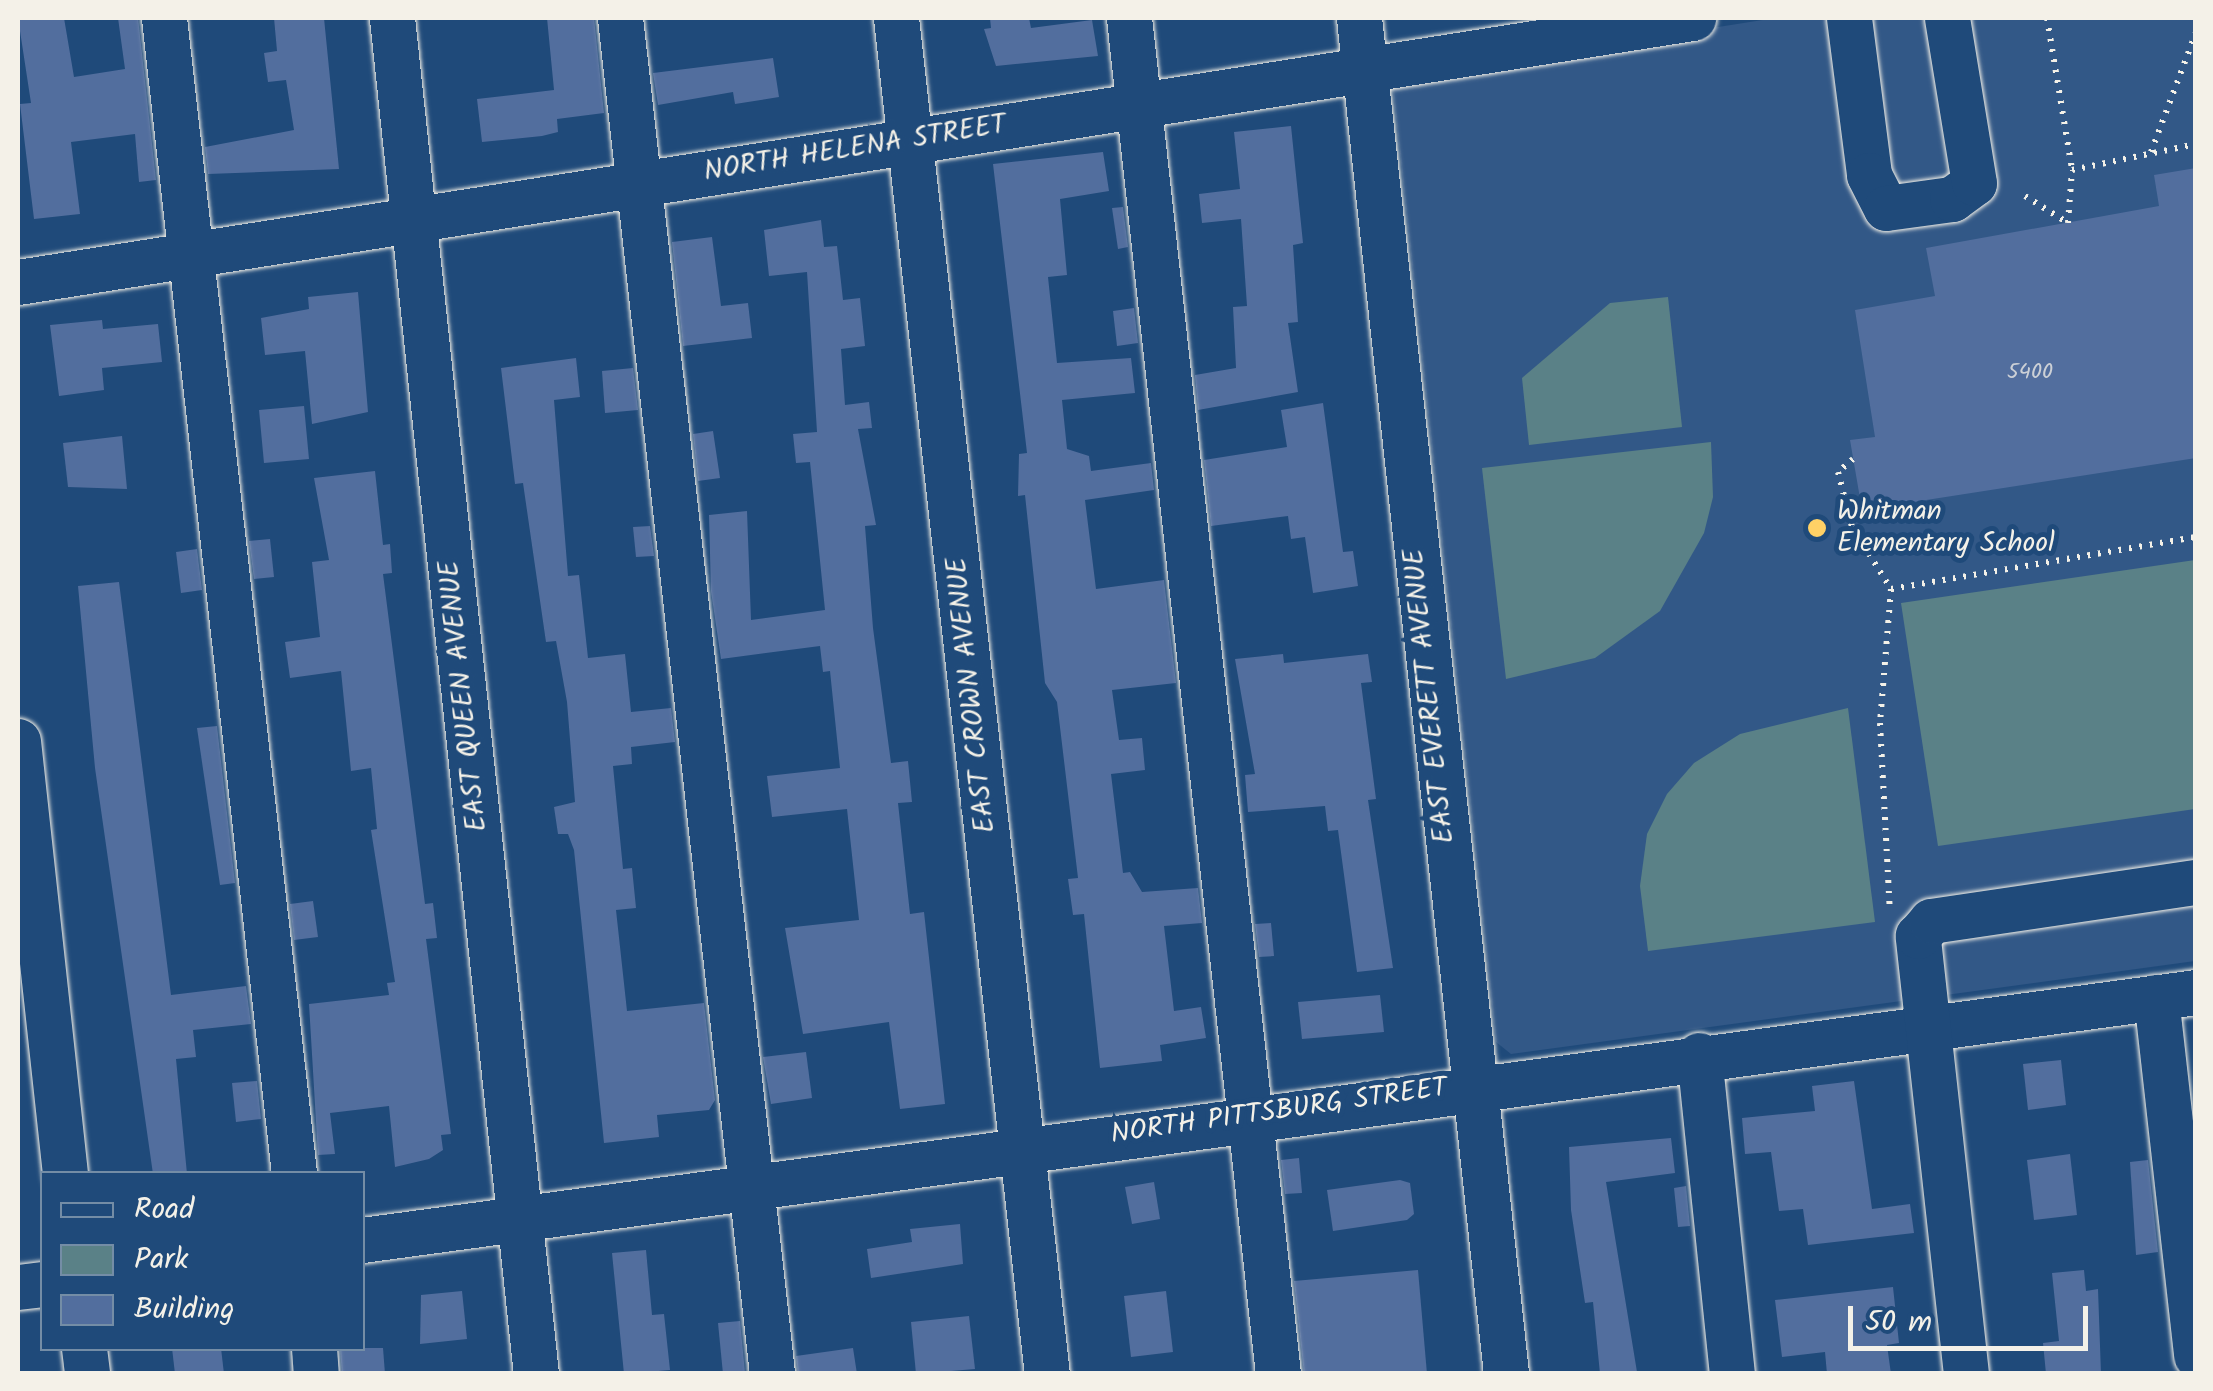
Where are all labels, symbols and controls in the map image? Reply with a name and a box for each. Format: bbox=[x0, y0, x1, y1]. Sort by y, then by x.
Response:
street label: NORTH HELENA STREET bbox=[702, 109, 1008, 189]
house number: 5400 bbox=[2007, 360, 2053, 386]
place label: Whitman Elementary School bbox=[1837, 495, 2055, 561]
marker: Whitman Elementary School bbox=[1806, 517, 1828, 539]
street label: EAST EVERETT AVENUE bbox=[1398, 547, 1462, 845]
street label: EAST CROWN AVENUE bbox=[941, 555, 1003, 835]
street label: EAST QUEEN AVENUE bbox=[433, 559, 495, 833]
street label: NORTH PITTSBURG STREET bbox=[1109, 1072, 1449, 1152]
legend bbox=[40, 1171, 365, 1351]
text: Road bbox=[134, 1186, 194, 1234]
text: Park bbox=[134, 1236, 188, 1284]
text: Building bbox=[134, 1286, 234, 1334]
scale bar bbox=[1853, 1286, 2093, 1348]
text: 50 m bbox=[1865, 1299, 1932, 1347]

